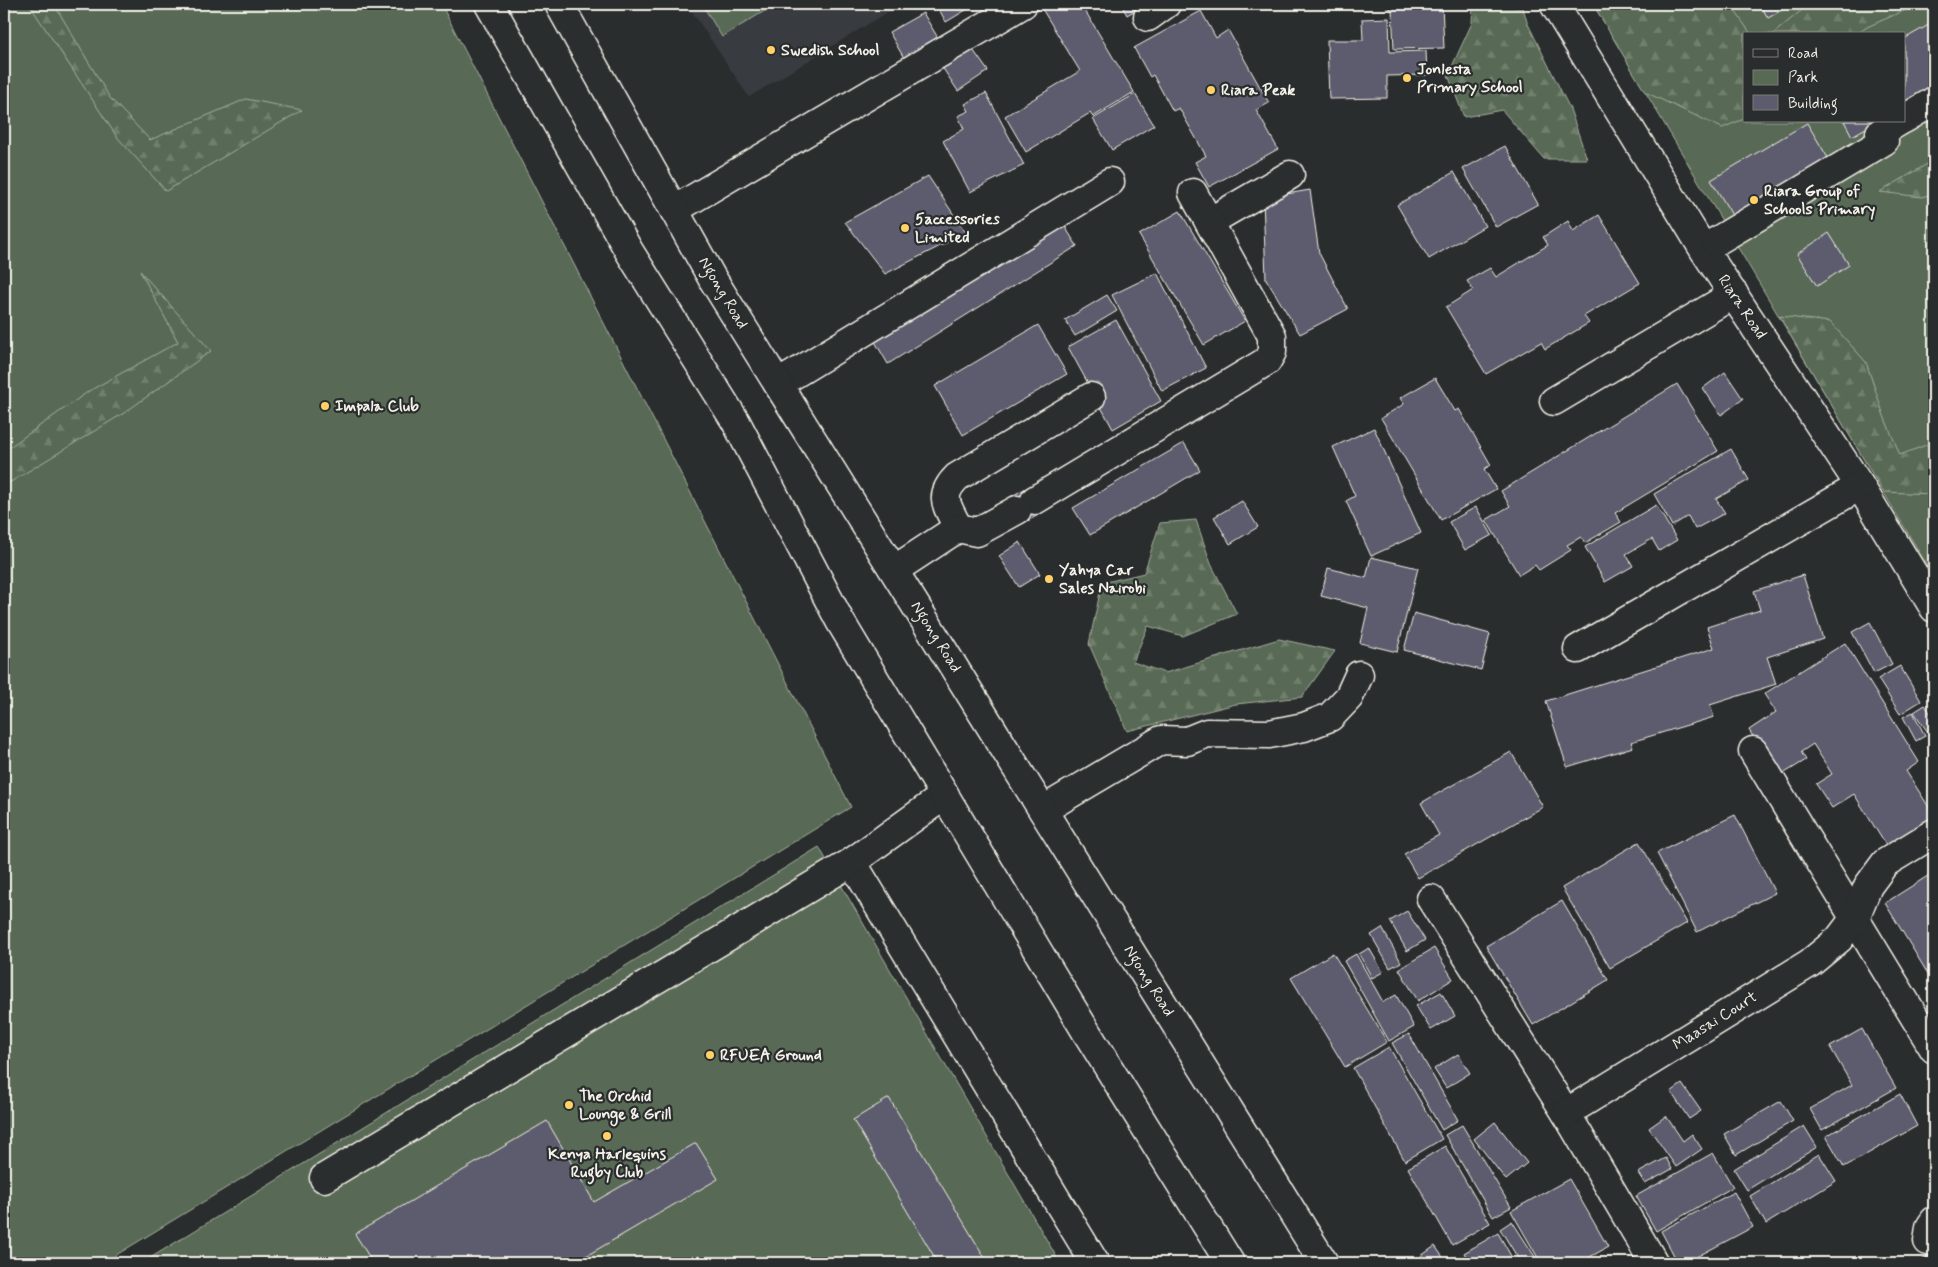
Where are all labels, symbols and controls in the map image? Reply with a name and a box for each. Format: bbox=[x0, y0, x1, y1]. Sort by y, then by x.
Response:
legend bbox=[1743, 32, 1906, 122]
place label: Swedish School bbox=[781, 40, 879, 61]
marker: Swedish School bbox=[765, 44, 777, 56]
text: Road bbox=[1788, 44, 1818, 64]
place label: Jonlesta Primary School bbox=[1417, 59, 1523, 98]
text: Park bbox=[1788, 68, 1818, 88]
marker: Jonlesta Primary School bbox=[1401, 72, 1413, 84]
place label: Riara Peak bbox=[1221, 80, 1295, 101]
marker: Riara Peak bbox=[1205, 84, 1217, 96]
text: Building bbox=[1788, 94, 1838, 115]
place label: Riara Group of Schools Primary bbox=[1764, 181, 1876, 220]
marker: Riara Group of Schools Primary bbox=[1748, 194, 1760, 206]
place label: 5accessories Limited bbox=[915, 209, 1001, 248]
marker: 5accessories Limited bbox=[899, 222, 911, 234]
street label: Ngong Road bbox=[692, 253, 753, 333]
street label: Riara Road bbox=[1713, 271, 1771, 343]
place label: Impala Club bbox=[335, 396, 419, 417]
marker: Impala Club bbox=[319, 400, 331, 412]
place label: Yahya Car Sales Nairobi bbox=[1059, 560, 1146, 599]
marker: Yahya Car Sales Nairobi bbox=[1043, 573, 1055, 585]
street label: Ngong Road bbox=[905, 597, 966, 677]
street label: Ngong Road bbox=[1118, 941, 1179, 1021]
street label: Maasai Court bbox=[1669, 986, 1762, 1055]
place label: RFUEA Ground bbox=[720, 1045, 822, 1066]
marker: RFUEA Ground bbox=[704, 1049, 716, 1061]
place label: The Orchid Lounge & Grill bbox=[579, 1086, 672, 1127]
marker: The Orchid Lounge & Grill bbox=[563, 1099, 575, 1111]
marker: Kenya Harlequins Rugby Club bbox=[601, 1130, 613, 1142]
place label: Kenya Harlequins Rugby Club bbox=[548, 1144, 667, 1185]

